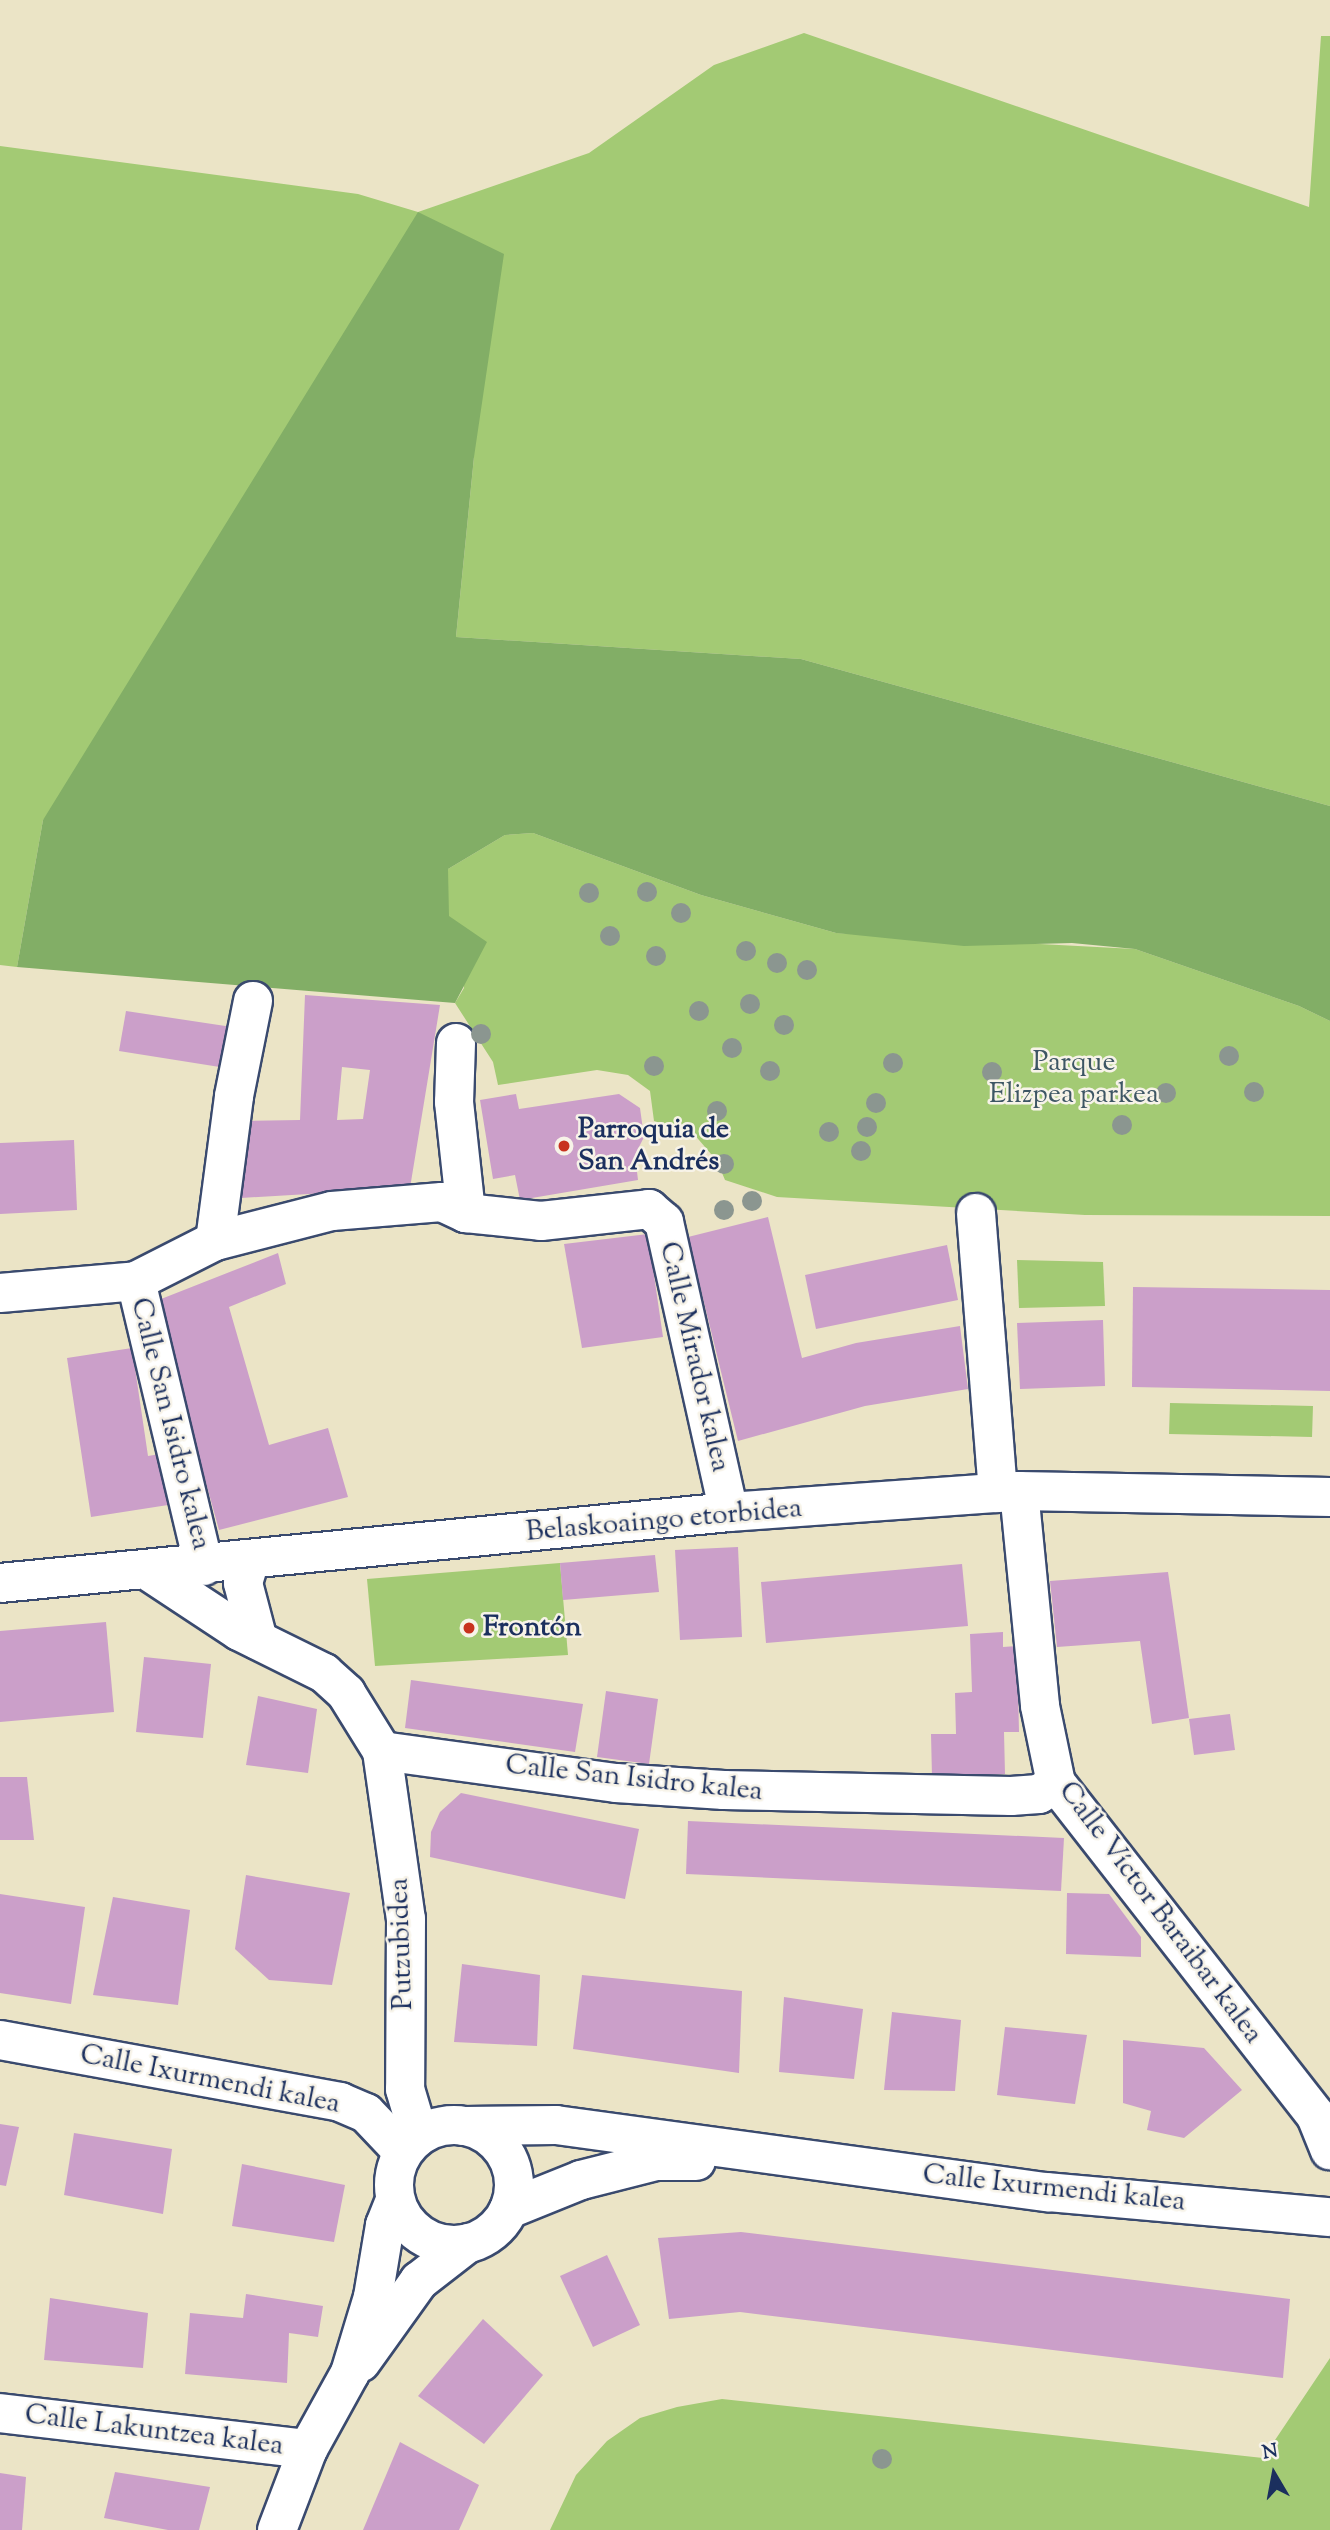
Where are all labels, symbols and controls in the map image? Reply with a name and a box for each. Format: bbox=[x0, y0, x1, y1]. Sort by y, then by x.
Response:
park label: Parque Elizpea parkea bbox=[989, 1046, 1159, 1112]
place label: Parroquia de San Andrés bbox=[578, 1113, 729, 1179]
marker: Parroquia de San Andrés bbox=[556, 1138, 572, 1154]
street label: Calle Mirador kalea bbox=[651, 1239, 737, 1475]
street label: Calle San Isidro kalea bbox=[122, 1295, 218, 1553]
street label: Belaskoaingo etorbidea bbox=[525, 1492, 803, 1550]
place label: Frontón bbox=[483, 1611, 582, 1645]
marker: Frontón bbox=[461, 1620, 477, 1636]
street label: Calle San Isidro kalea bbox=[504, 1749, 764, 1809]
street label: Calle Víctor Baraibar kalea bbox=[1051, 1775, 1269, 2051]
street label: Putzubidea bbox=[383, 1877, 421, 2011]
street label: Calle Ixurmendi kalea bbox=[77, 2038, 343, 2122]
street label: Calle Ixurmendi kalea bbox=[921, 2158, 1187, 2220]
street label: Calle Lakuntzea kalea bbox=[23, 2398, 285, 2464]
text: N bbox=[1260, 2438, 1280, 2467]
north arrow bbox=[1239, 2439, 1309, 2509]

